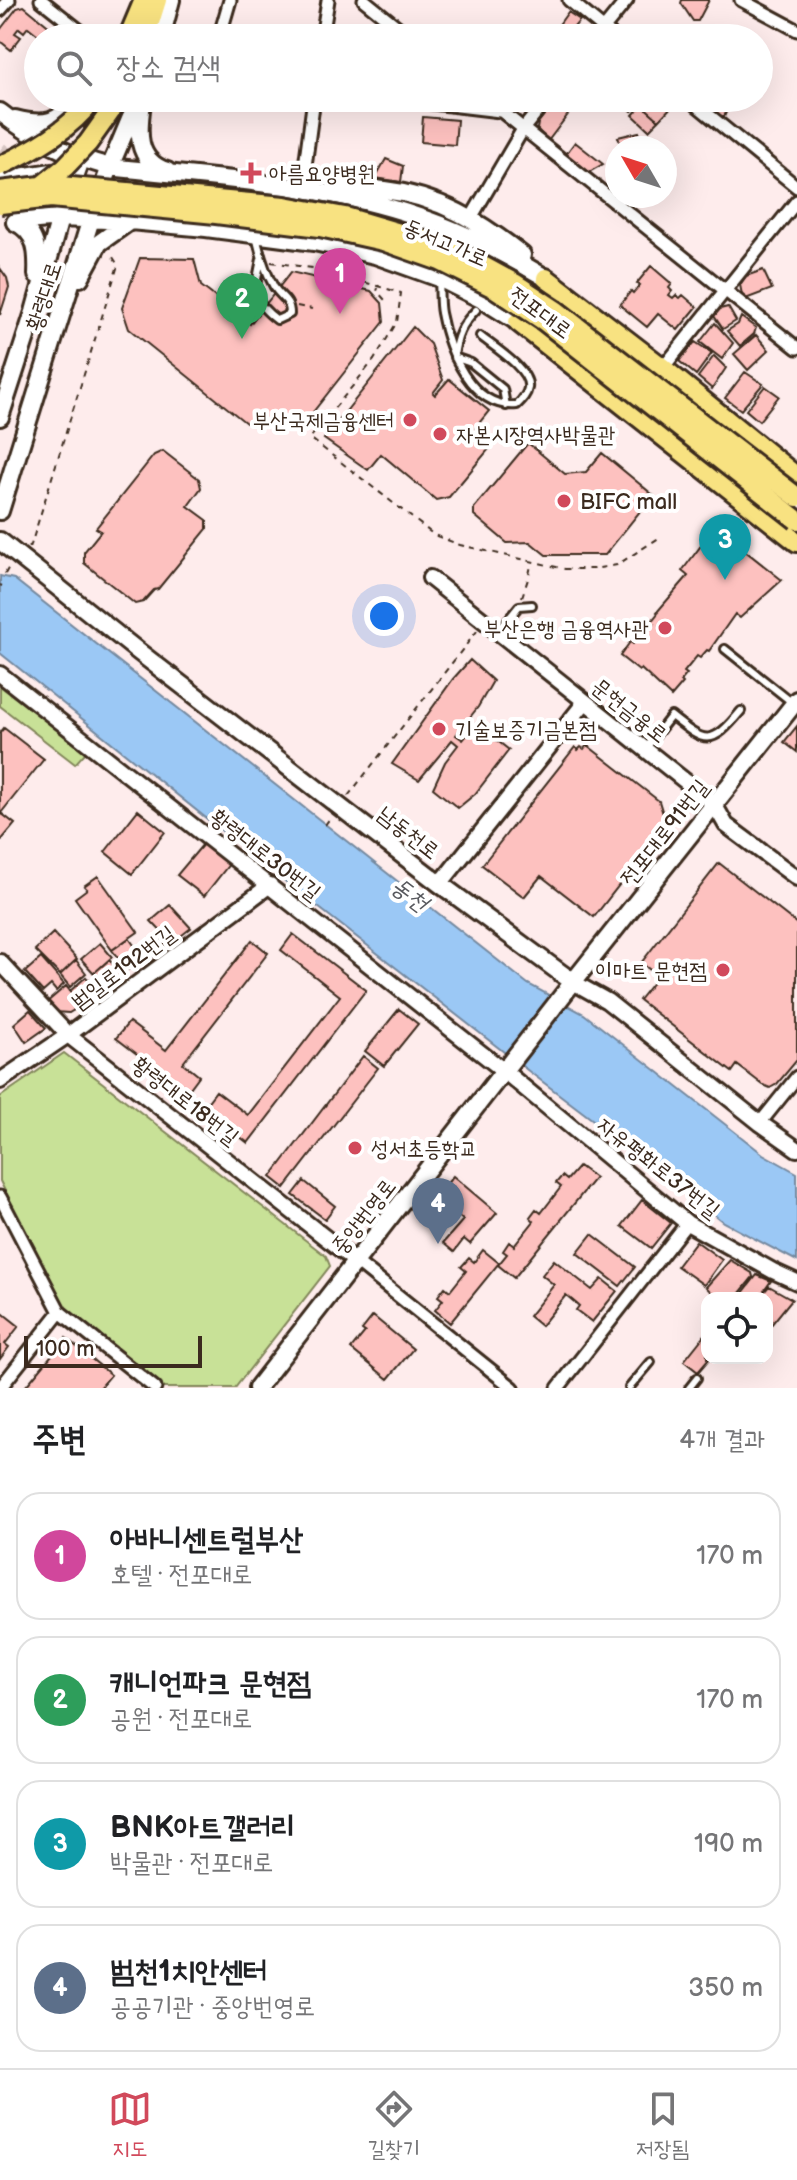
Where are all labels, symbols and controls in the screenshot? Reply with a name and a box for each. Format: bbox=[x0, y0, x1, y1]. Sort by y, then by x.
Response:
search box bbox=[24, 24, 773, 112]
icon: search bbox=[52, 46, 96, 90]
text: 장소 검색 bbox=[116, 50, 221, 86]
north arrow bbox=[605, 136, 677, 208]
place label: 아름요양병원 bbox=[269, 161, 375, 188]
marker: 아름요양병원 bbox=[240, 162, 262, 184]
street label: 동서고가로 bbox=[399, 214, 491, 273]
pin: 1 bbox=[314, 248, 366, 314]
street label: 황령대로 bbox=[21, 259, 68, 334]
pin: 2 bbox=[216, 273, 268, 339]
street label: 전포대로 bbox=[504, 281, 577, 345]
place label: 부산국제금융센터 bbox=[252, 408, 394, 435]
marker: 부산국제금융센터 bbox=[401, 411, 419, 429]
place label: 자본시장역사박물관 bbox=[456, 422, 615, 449]
marker: 자본시장역사박물관 bbox=[431, 425, 449, 443]
place label: BIFC mall bbox=[580, 489, 677, 516]
marker: BIFC mall bbox=[555, 492, 573, 510]
pin: 3 bbox=[699, 514, 751, 580]
your location bbox=[364, 596, 404, 636]
place label: 부산은행 금융역사관 bbox=[484, 616, 649, 643]
marker: 부산은행 금융역사관 bbox=[656, 619, 674, 637]
street label: 문현금융로 bbox=[586, 673, 672, 749]
place label: 기술보증기금본점 bbox=[455, 717, 597, 744]
marker: 기술보증기금본점 bbox=[430, 720, 448, 738]
street label: 전포대로91번길 bbox=[615, 774, 715, 891]
street label: 남동천로 bbox=[372, 801, 444, 866]
street label: 황령대로30번길 bbox=[204, 804, 326, 907]
water label: 동천 bbox=[386, 871, 436, 919]
street label: 범일로192번길 bbox=[67, 920, 181, 1016]
place label: 이마트 문현점 bbox=[595, 958, 707, 985]
marker: 이마트 문현점 bbox=[714, 961, 732, 979]
street label: 황령대로18번길 bbox=[127, 1051, 244, 1151]
street label: 자유평화로37번길 bbox=[591, 1112, 725, 1225]
place label: 성서초등학교 bbox=[371, 1136, 477, 1163]
marker: 성서초등학교 bbox=[346, 1139, 364, 1157]
street label: 중앙번영로 bbox=[326, 1174, 402, 1260]
pin: 4 bbox=[412, 1178, 464, 1244]
map controls bbox=[701, 1292, 773, 1364]
button: locate bbox=[701, 1292, 773, 1364]
scale bar bbox=[24, 1332, 202, 1368]
text: 100 m bbox=[36, 1336, 95, 1363]
text: 주변 bbox=[32, 1419, 87, 1460]
text: 4개 결과 bbox=[679, 1425, 765, 1456]
text: 아바니센트럴부산 bbox=[110, 1522, 303, 1558]
text: 1 bbox=[55, 1541, 65, 1572]
text: 170 m bbox=[696, 1541, 763, 1572]
text: 호텔 · 전포대로 bbox=[110, 1560, 252, 1591]
text: 캐니언파크 문현점 bbox=[110, 1666, 311, 1702]
text: 2 bbox=[52, 1685, 68, 1716]
text: 170 m bbox=[696, 1685, 763, 1716]
text: 공원 · 전포대로 bbox=[110, 1704, 252, 1735]
text: BNK아트갤러리 bbox=[110, 1810, 295, 1846]
text: 3 bbox=[52, 1829, 68, 1860]
text: 190 m bbox=[694, 1829, 763, 1860]
text: 박물관 · 전포대로 bbox=[110, 1848, 273, 1879]
text: 범천1치안센터 bbox=[110, 1954, 267, 1990]
text: 4 bbox=[52, 1973, 68, 2004]
text: 350 m bbox=[688, 1973, 763, 2004]
text: 공공기관 · 중앙번영로 bbox=[110, 1992, 315, 2023]
tab: 지도 bbox=[108, 2087, 152, 2163]
tab: 길찾기 bbox=[367, 2087, 421, 2163]
tab: 저장됨 bbox=[636, 2087, 689, 2163]

